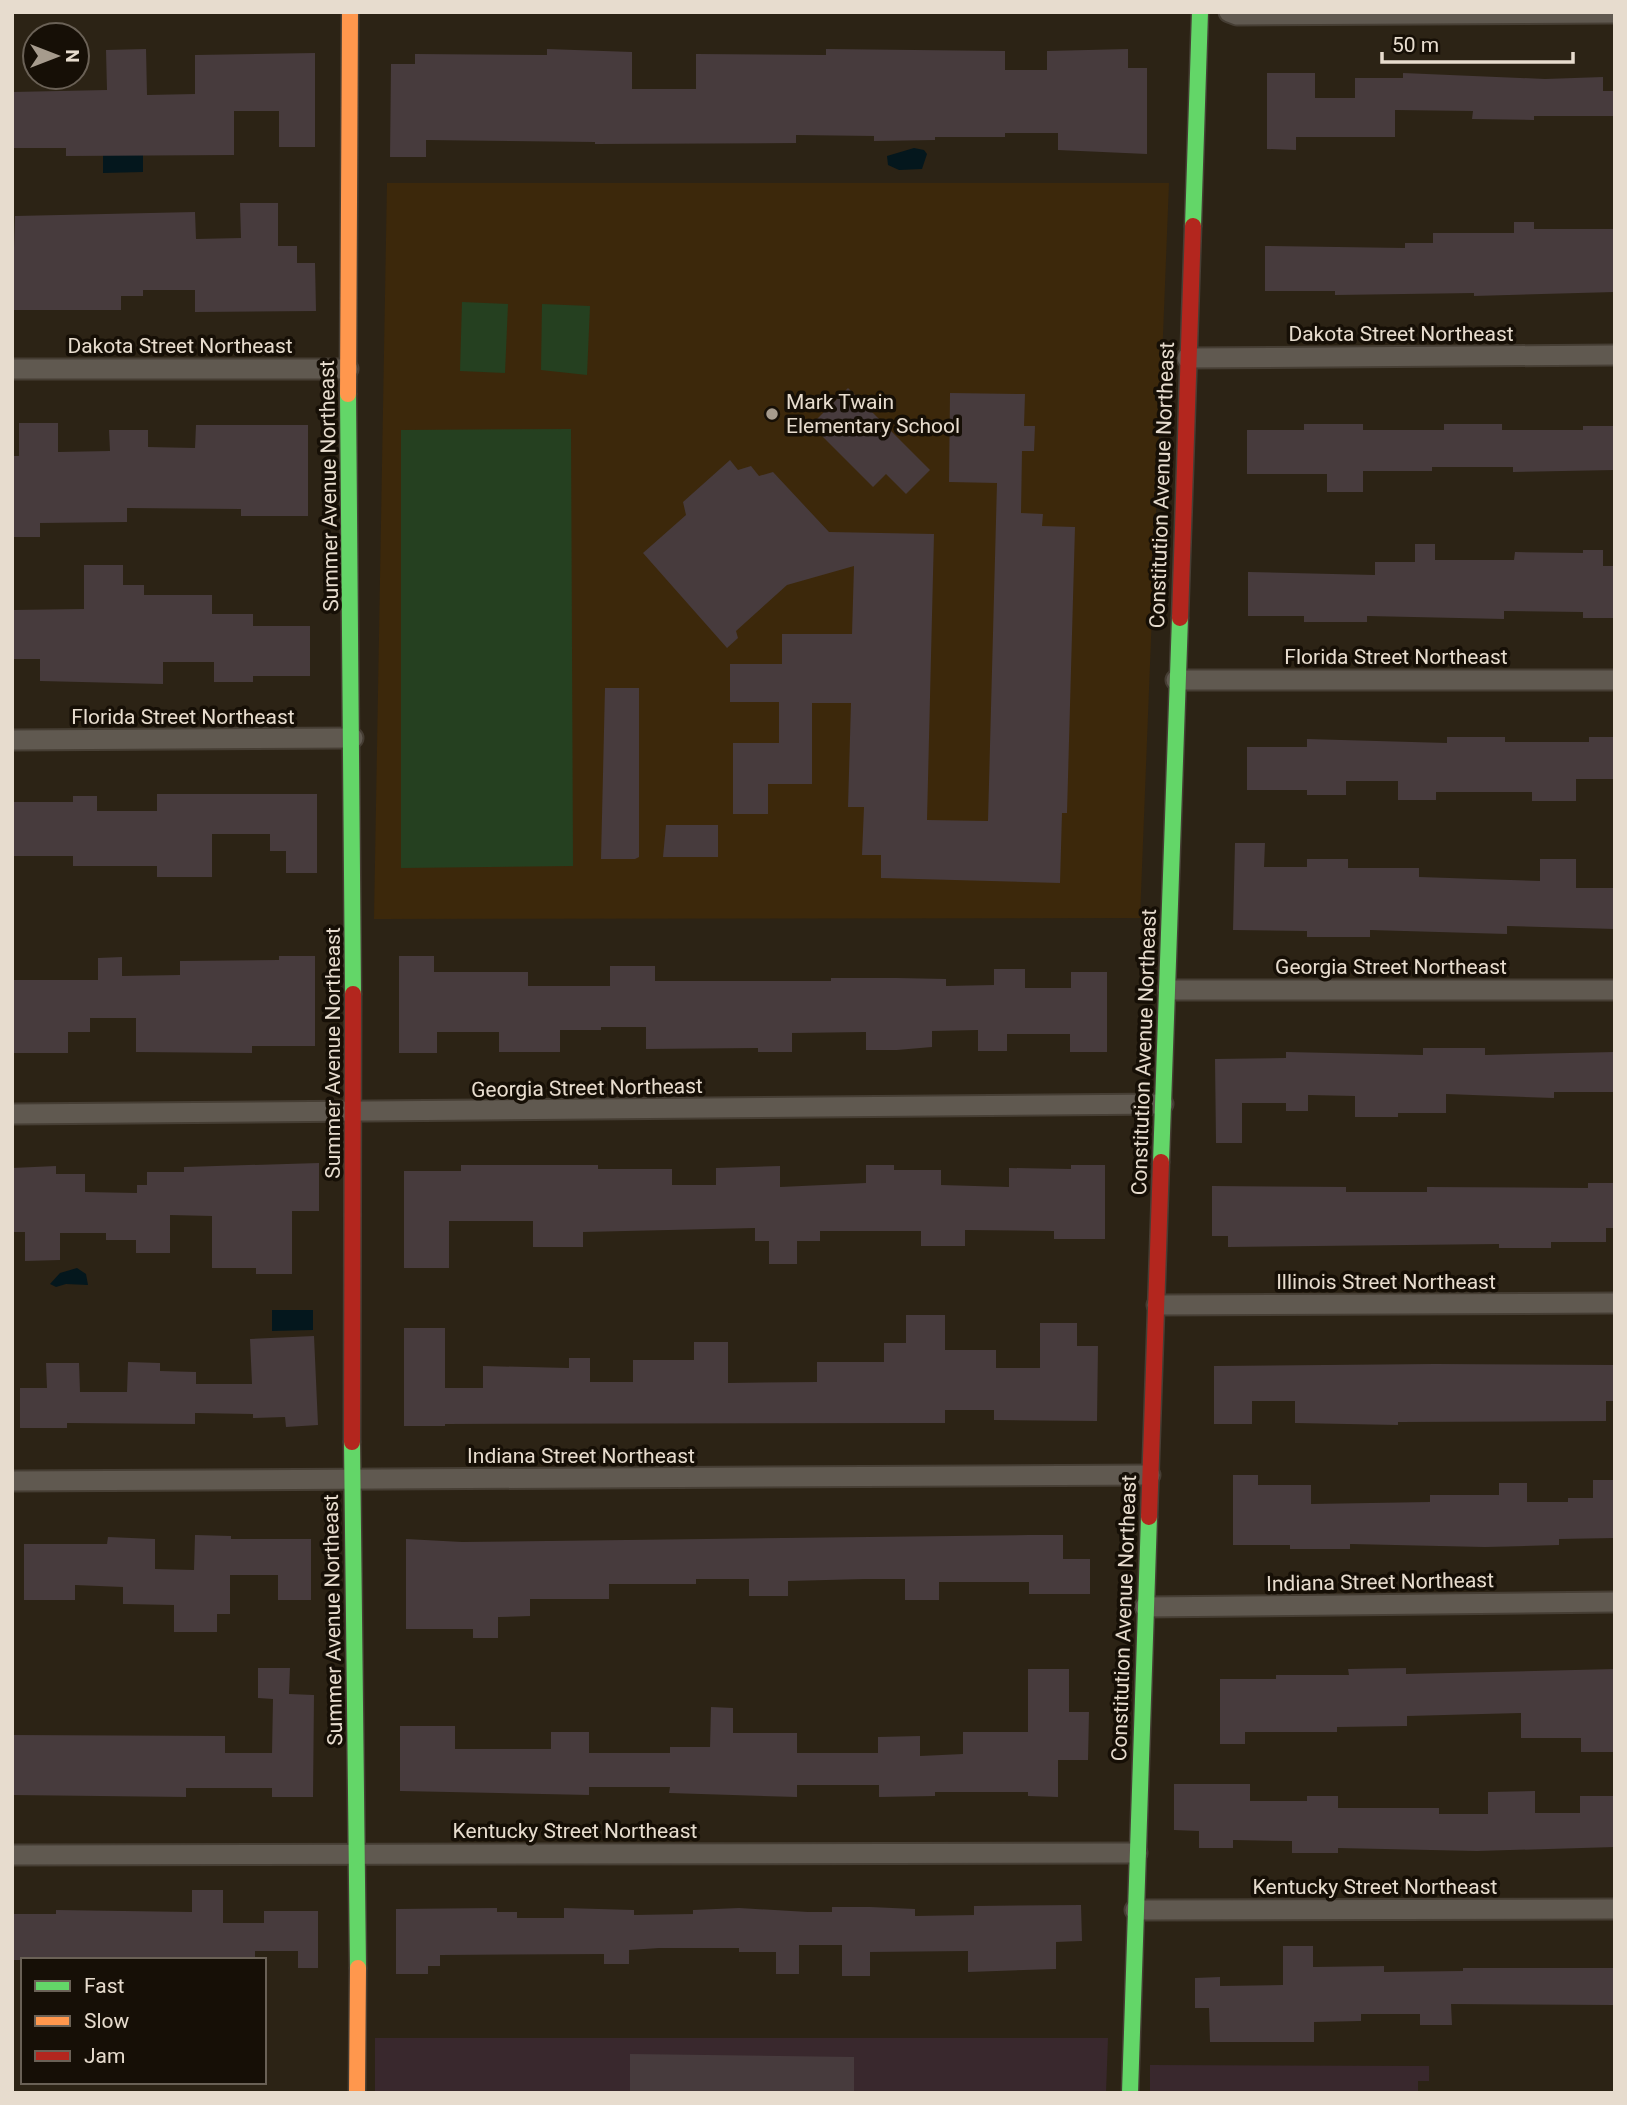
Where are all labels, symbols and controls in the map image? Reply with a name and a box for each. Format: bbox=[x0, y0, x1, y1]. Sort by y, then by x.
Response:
north arrow bbox=[21, 21, 91, 91]
scale bar bbox=[1382, 21, 1573, 65]
text: 50 m bbox=[1392, 33, 1439, 57]
text: N bbox=[61, 49, 84, 63]
street label: Dakota Street Northeast bbox=[1288, 322, 1514, 346]
street label: Dakota Street Northeast bbox=[67, 334, 293, 358]
street label: Constitution Avenue Northeast bbox=[1145, 341, 1179, 629]
street label: Summer Avenue Northeast bbox=[315, 360, 343, 612]
place label: Mark Twain Elementary School bbox=[786, 390, 960, 438]
marker: Mark Twain Elementary School bbox=[764, 406, 780, 422]
street label: Florida Street Northeast bbox=[1284, 645, 1508, 669]
street label: Florida Street Northeast bbox=[71, 705, 295, 729]
street label: Constitution Avenue Northeast bbox=[1127, 908, 1161, 1196]
street label: Summer Avenue Northeast bbox=[321, 927, 345, 1179]
street label: Georgia Street Northeast bbox=[1275, 955, 1507, 979]
street label: Georgia Street Northeast bbox=[471, 1074, 703, 1102]
street label: Illinois Street Northeast bbox=[1276, 1270, 1496, 1294]
street label: Indiana Street Northeast bbox=[467, 1444, 695, 1468]
street label: Constitution Avenue Northeast bbox=[1107, 1474, 1141, 1762]
street label: Summer Avenue Northeast bbox=[319, 1494, 347, 1746]
street label: Indiana Street Northeast bbox=[1266, 1568, 1494, 1596]
street label: Kentucky Street Northeast bbox=[453, 1819, 698, 1843]
street label: Kentucky Street Northeast bbox=[1253, 1875, 1498, 1899]
legend bbox=[21, 1958, 266, 2084]
text: Fast bbox=[84, 1974, 125, 1998]
text: Slow bbox=[84, 2009, 130, 2033]
text: Jam bbox=[84, 2044, 125, 2068]

